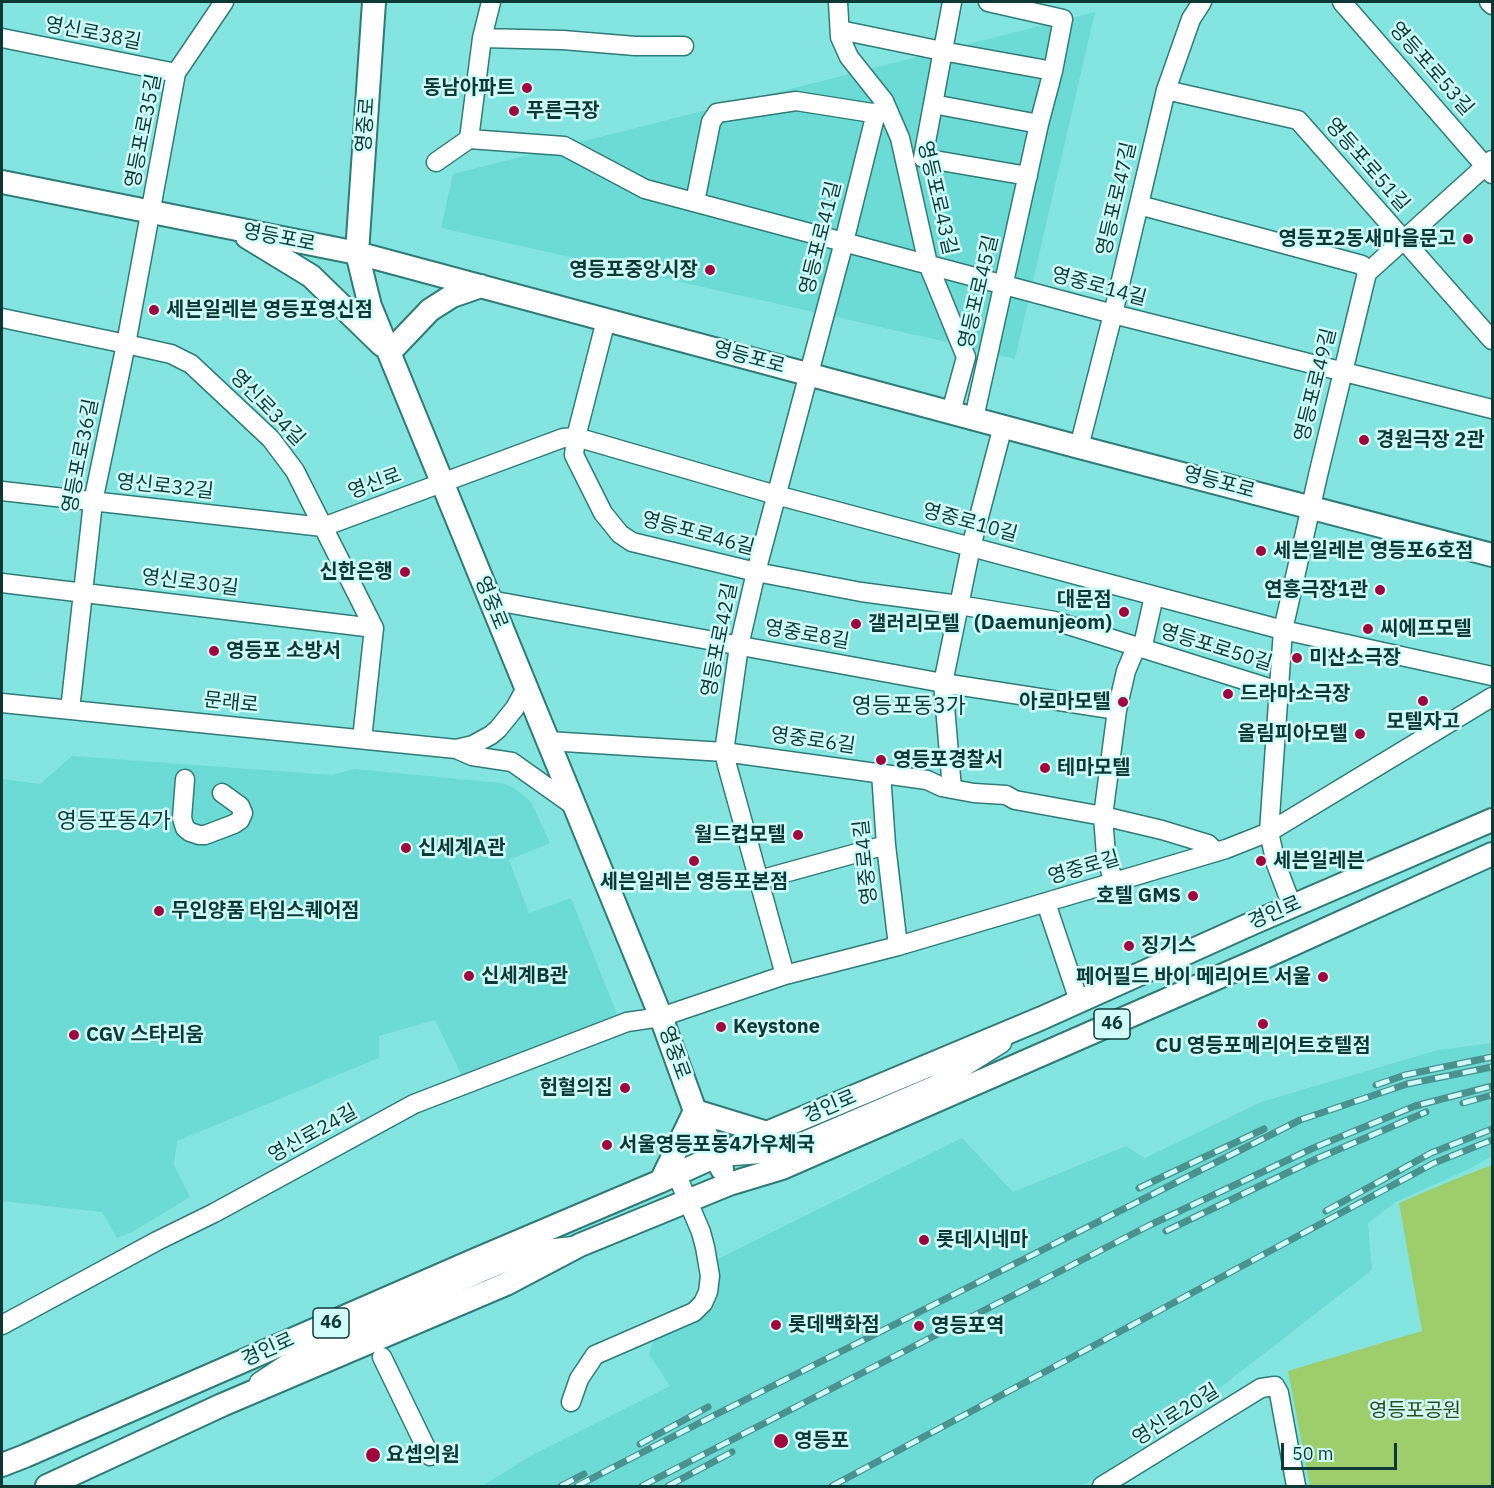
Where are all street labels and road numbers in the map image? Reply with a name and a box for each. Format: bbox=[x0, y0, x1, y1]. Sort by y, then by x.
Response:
street label: 영신로38길 bbox=[43, 13, 143, 55]
street label: 영등포로53길 bbox=[1384, 17, 1478, 121]
street label: 영등포로35길 bbox=[121, 72, 167, 190]
street label: 영중로 bbox=[352, 97, 380, 153]
street label: 영등포로51길 bbox=[1320, 113, 1414, 217]
street label: 영등포로43길 bbox=[912, 139, 962, 257]
street label: 영등포로47길 bbox=[1092, 140, 1142, 258]
street label: 영등포로41길 bbox=[795, 179, 847, 297]
street label: 영등포로 bbox=[241, 219, 317, 257]
street label: 영등포로45길 bbox=[954, 233, 1004, 351]
street label: 영중로14길 bbox=[1049, 263, 1149, 311]
street label: 영등포로49길 bbox=[1290, 326, 1342, 444]
street label: 영등포로 bbox=[710, 337, 788, 379]
street label: 영신로34길 bbox=[224, 365, 310, 451]
street label: 영등포로36길 bbox=[58, 397, 104, 515]
street label: 영등포로 bbox=[1180, 462, 1258, 504]
street label: 영신로 bbox=[345, 463, 405, 505]
street label: 영신로32길 bbox=[115, 470, 215, 504]
street label: 영중로10길 bbox=[920, 499, 1020, 547]
street label: 영등포로46길 bbox=[639, 507, 757, 561]
street label: 영신로30길 bbox=[140, 565, 240, 601]
street label: 영중로 bbox=[470, 573, 512, 633]
street label: 영등포로42길 bbox=[697, 581, 743, 699]
street label: 영중로8길 bbox=[763, 616, 851, 654]
street label: 영등포로50길 bbox=[1157, 620, 1275, 676]
street label: 문래로 bbox=[202, 688, 260, 718]
street label: 영중로6길 bbox=[769, 723, 857, 759]
street label: 영중로4길 bbox=[850, 818, 882, 906]
street label: 영중로길 bbox=[1045, 846, 1123, 890]
street label: 경인로 bbox=[1245, 891, 1305, 935]
road number: 46 bbox=[1094, 1009, 1130, 1039]
street label: 영중로 bbox=[653, 1023, 695, 1083]
street label: 경인로 bbox=[800, 1085, 860, 1129]
street label: 영신로24길 bbox=[265, 1100, 361, 1168]
road number: 46 bbox=[313, 1308, 349, 1338]
street label: 경인로 bbox=[238, 1328, 298, 1372]
street label: 영신로20길 bbox=[1128, 1379, 1224, 1451]

